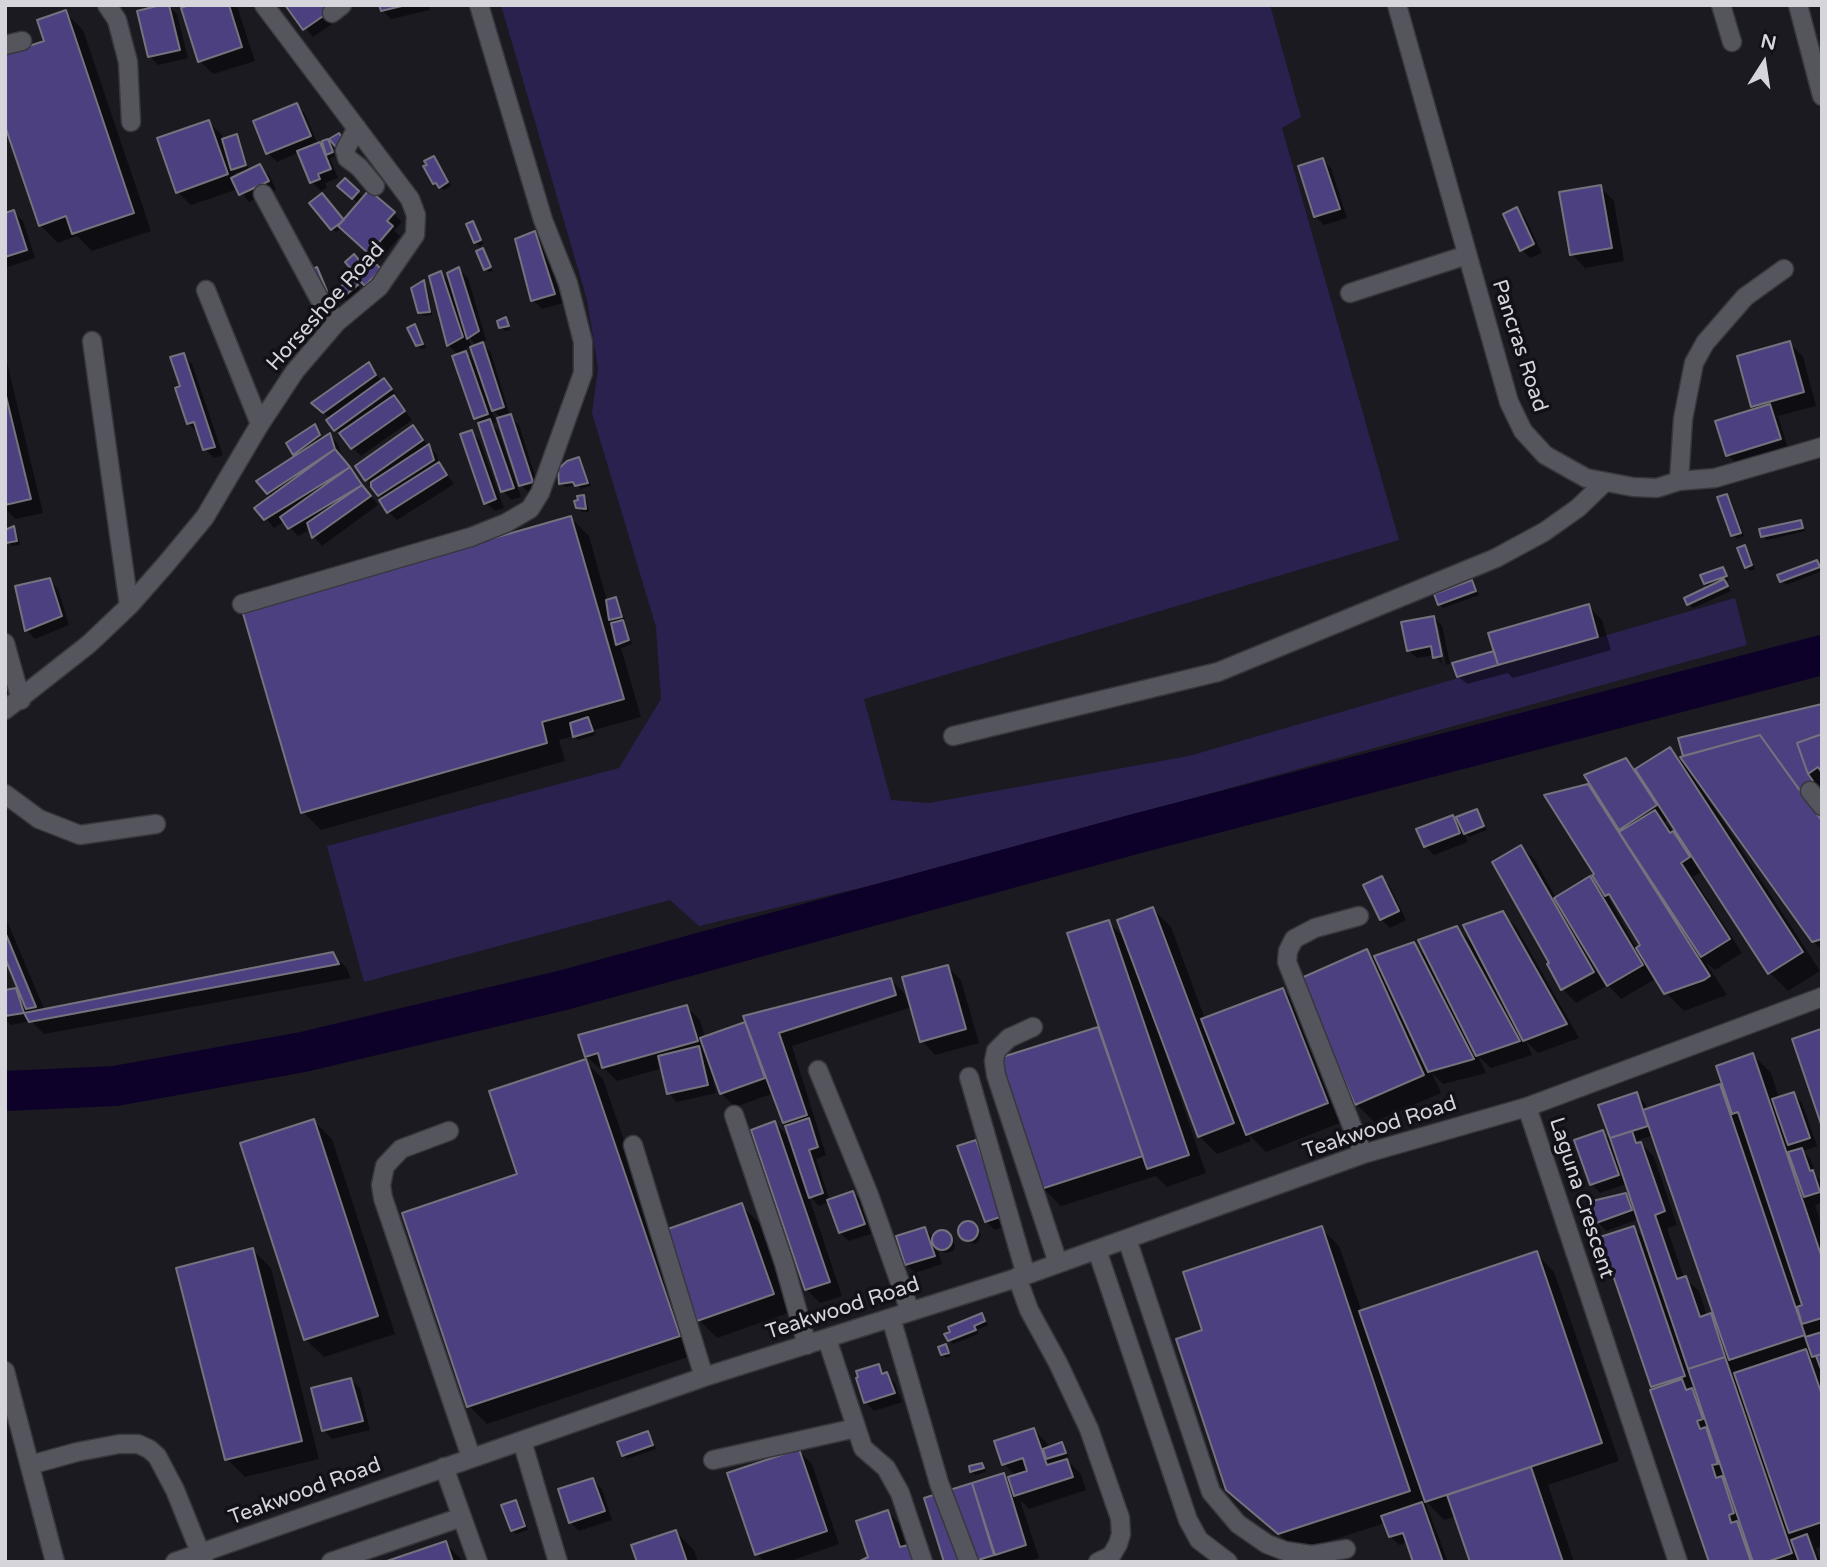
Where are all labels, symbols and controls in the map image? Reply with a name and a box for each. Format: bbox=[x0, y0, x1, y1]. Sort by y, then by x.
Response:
north arrow bbox=[1729, 28, 1799, 98]
text: N bbox=[1759, 30, 1778, 55]
street label: Horseshoe Road bbox=[262, 238, 390, 376]
street label: Pancras Road bbox=[1486, 277, 1552, 415]
street label: Teakwood Road bbox=[1300, 1091, 1460, 1165]
street label: Laguna Crescent bbox=[1543, 1114, 1619, 1282]
street label: Teakwood Road bbox=[763, 1272, 923, 1346]
street label: Teakwood Road bbox=[225, 1453, 385, 1531]

